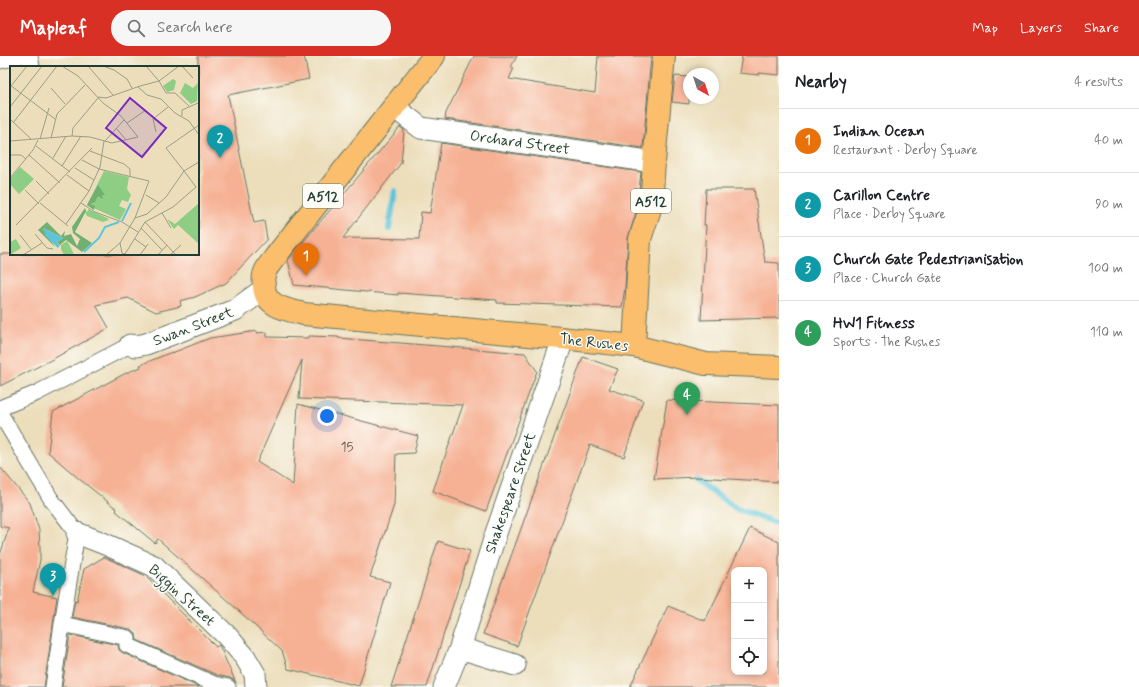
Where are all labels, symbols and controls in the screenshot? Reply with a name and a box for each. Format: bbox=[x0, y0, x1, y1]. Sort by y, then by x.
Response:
search box bbox=[111, 10, 391, 46]
text: Mapleaf bbox=[20, 16, 87, 41]
icon: search bbox=[125, 17, 147, 39]
text: Search here bbox=[157, 18, 233, 38]
text: Map bbox=[972, 19, 998, 37]
text: Layers bbox=[1020, 19, 1062, 37]
text: Share bbox=[1084, 19, 1119, 37]
inset map bbox=[10, 66, 199, 255]
north arrow bbox=[683, 68, 719, 104]
text: Nearby bbox=[795, 71, 847, 93]
text: 4 results bbox=[1074, 74, 1123, 91]
text: Indian Ocean bbox=[833, 122, 925, 142]
pin: 2 bbox=[207, 125, 233, 158]
street label: Orchard Street bbox=[469, 126, 571, 160]
text: 1 bbox=[805, 132, 811, 149]
text: 40 m bbox=[1094, 132, 1123, 149]
text: Restaurant · Derby Square bbox=[833, 142, 978, 159]
road number: A512 bbox=[303, 184, 343, 208]
text: Carillon Centre bbox=[833, 186, 930, 206]
road number: A512 bbox=[631, 189, 671, 213]
text: 2 bbox=[805, 196, 811, 213]
text: 90 m bbox=[1095, 196, 1123, 213]
text: Place · Derby Square bbox=[833, 206, 946, 223]
pin: 1 bbox=[293, 243, 319, 276]
text: Church Gate Pedestrianisation bbox=[833, 250, 1023, 270]
text: 3 bbox=[805, 260, 811, 277]
text: 100 m bbox=[1088, 260, 1123, 277]
text: Place · Church Gate bbox=[833, 270, 941, 287]
street label: Swan Street bbox=[150, 302, 237, 351]
text: HW1 Fitness bbox=[833, 314, 915, 334]
text: 4 bbox=[804, 324, 812, 341]
text: 110 m bbox=[1090, 324, 1123, 341]
street label: The Rushes bbox=[559, 329, 630, 357]
text: Sports · The Rushes bbox=[833, 334, 940, 351]
pin: 4 bbox=[674, 382, 700, 415]
your location bbox=[317, 406, 337, 426]
street label: Shakespeare Street bbox=[481, 430, 541, 557]
house number: 15 bbox=[341, 439, 353, 456]
street label: Biggin Street bbox=[143, 560, 219, 632]
pin: 3 bbox=[40, 563, 66, 596]
map controls bbox=[731, 567, 767, 675]
button: + bbox=[731, 567, 767, 603]
button: − bbox=[731, 603, 767, 639]
button: locate bbox=[731, 639, 767, 675]

